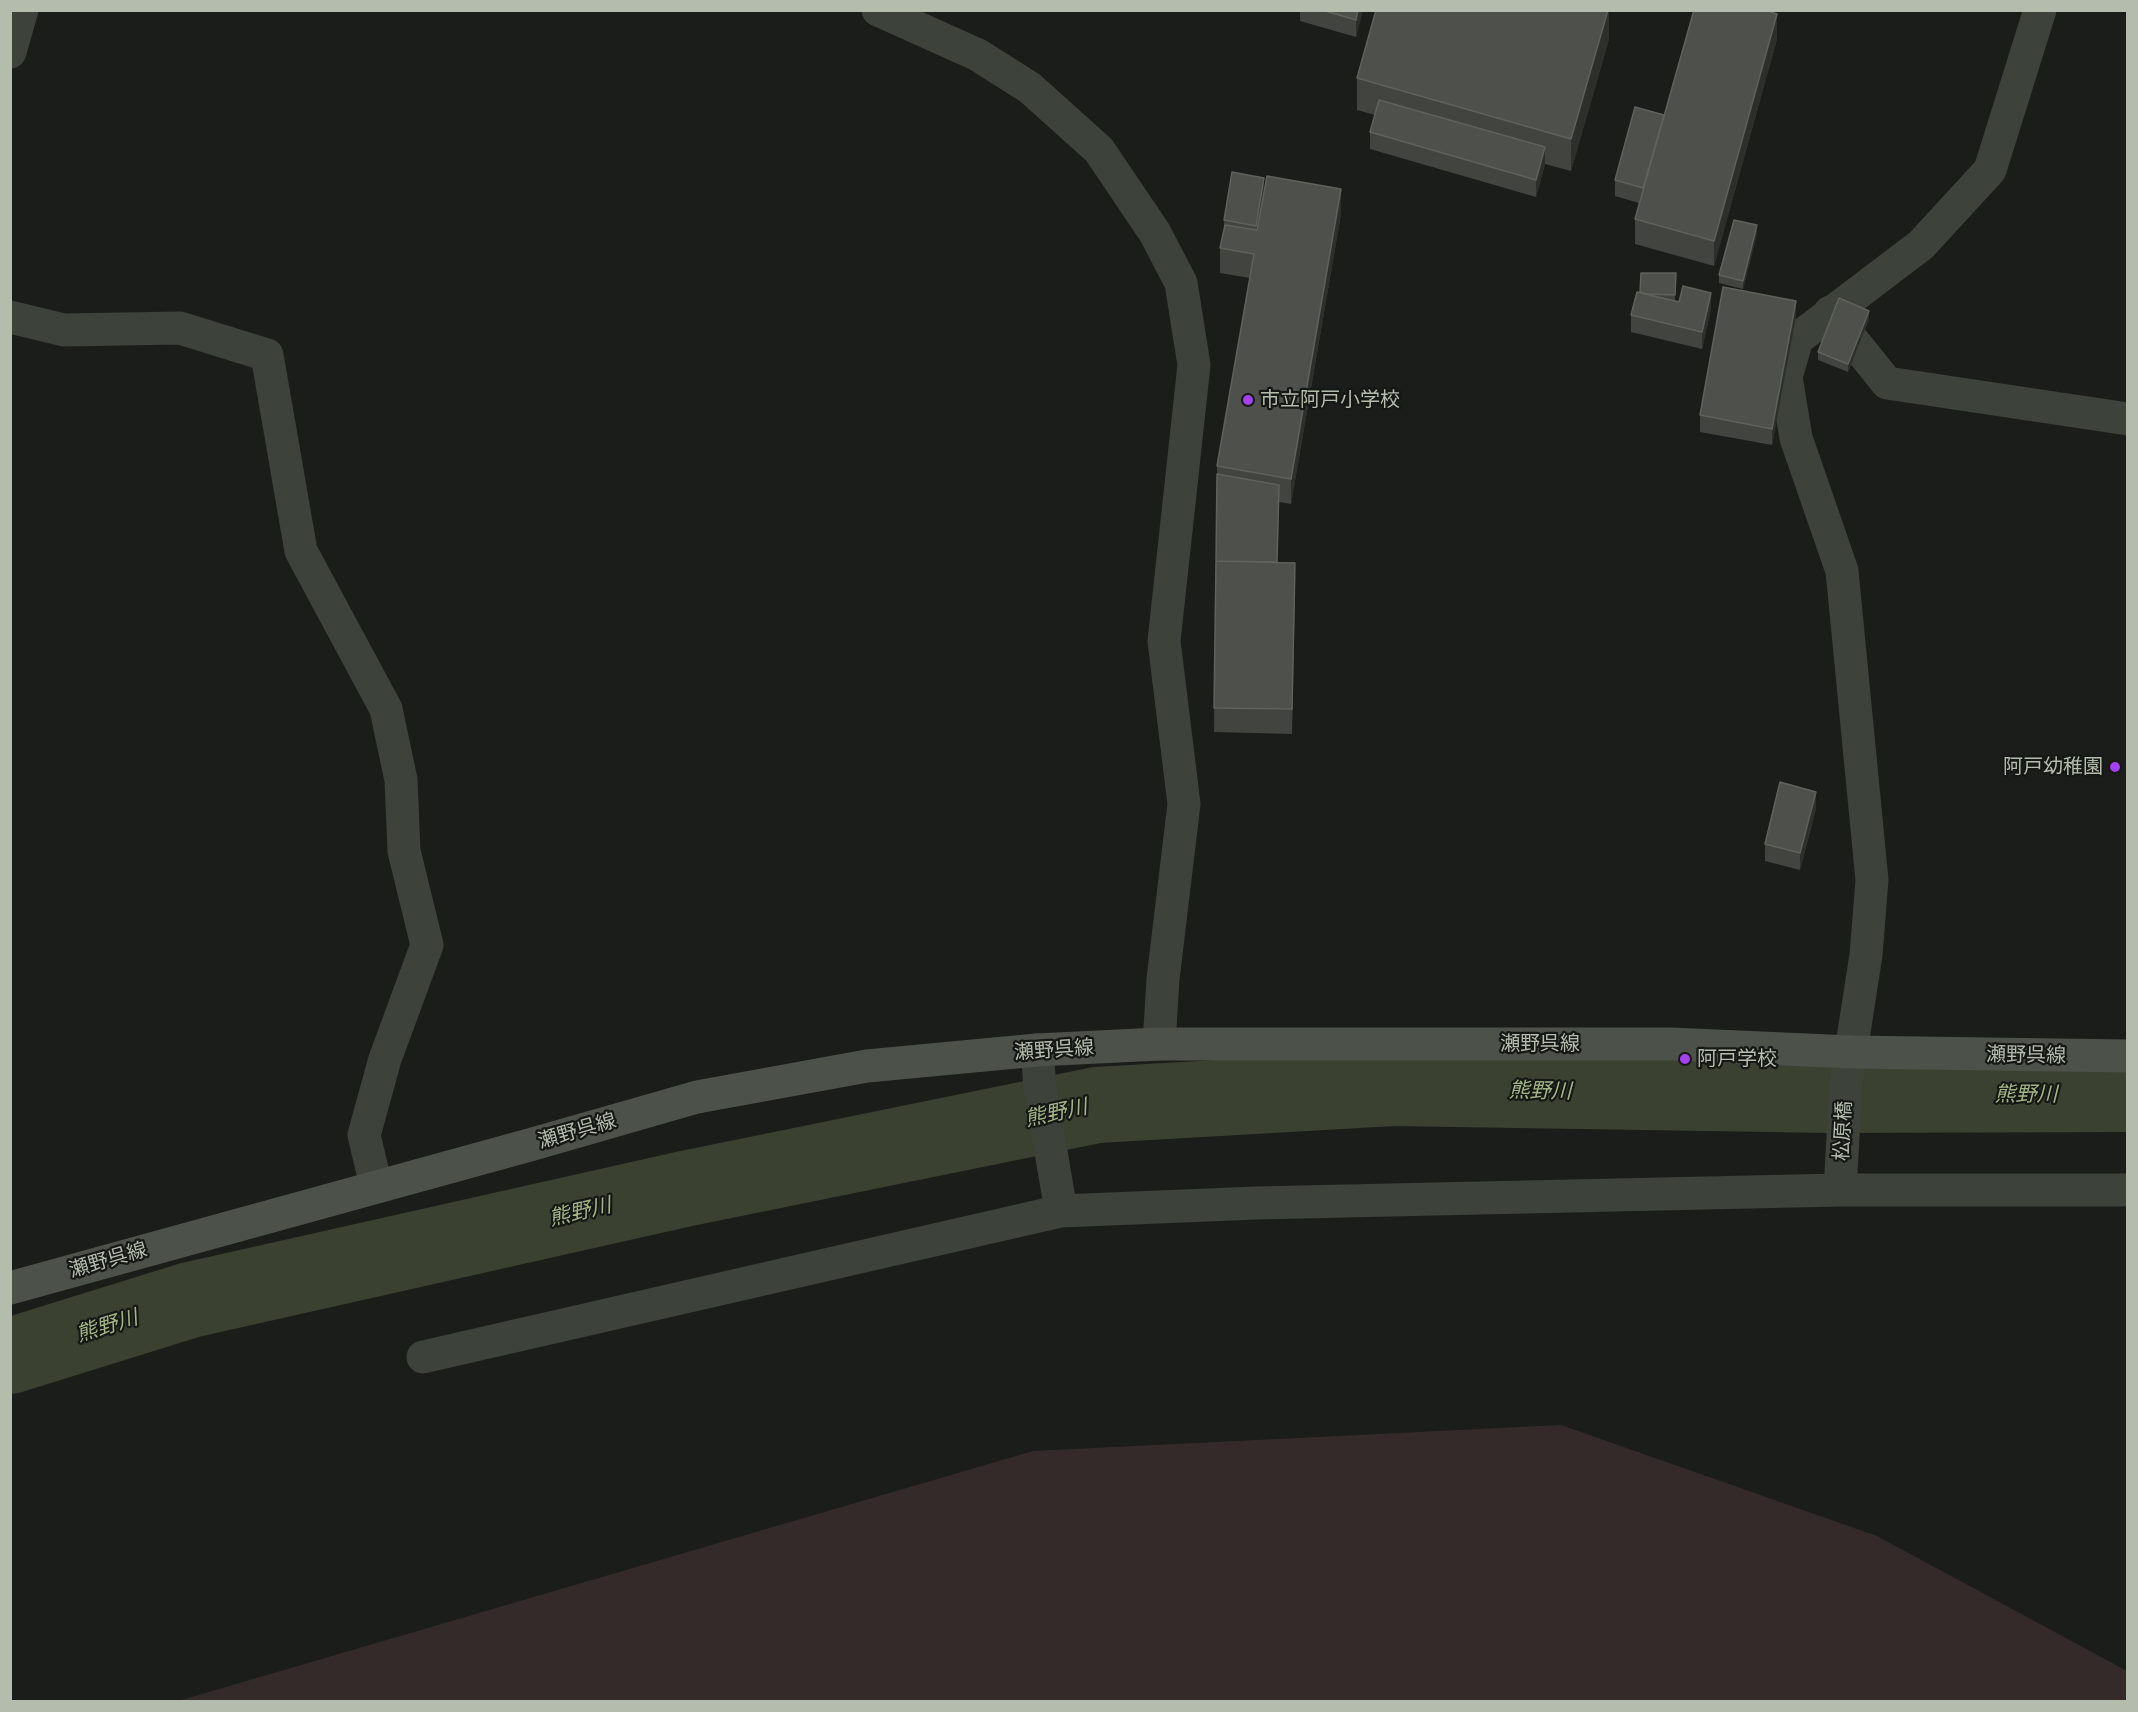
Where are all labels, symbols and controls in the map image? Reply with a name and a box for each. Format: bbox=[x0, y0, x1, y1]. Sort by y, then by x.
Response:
place label: 市立阿戸小学校 bbox=[1260, 388, 1400, 412]
marker: 市立阿戸小学校 bbox=[1241, 393, 1255, 407]
place label: 阿戸幼稚園 bbox=[2003, 755, 2103, 779]
marker: 阿戸幼稚園 bbox=[2108, 760, 2122, 774]
street label: 瀬野呉線 bbox=[1500, 1032, 1580, 1056]
street label: 瀬野呉線 bbox=[1013, 1035, 1095, 1065]
street label: 瀬野呉線 bbox=[1986, 1042, 2066, 1068]
place label: 阿戸学校 bbox=[1697, 1047, 1777, 1071]
marker: 阿戸学校 bbox=[1678, 1052, 1692, 1066]
water label: 熊野川 bbox=[1508, 1078, 1572, 1104]
water label: 熊野川 bbox=[1995, 1081, 2057, 1107]
water label: 熊野川 bbox=[1023, 1094, 1089, 1132]
street label: 松原橋 bbox=[1829, 1100, 1857, 1162]
street label: 瀬野呉線 bbox=[535, 1108, 619, 1154]
water label: 熊野川 bbox=[546, 1193, 614, 1231]
street label: 瀬野呉線 bbox=[66, 1237, 150, 1283]
water label: 熊野川 bbox=[73, 1305, 141, 1347]

